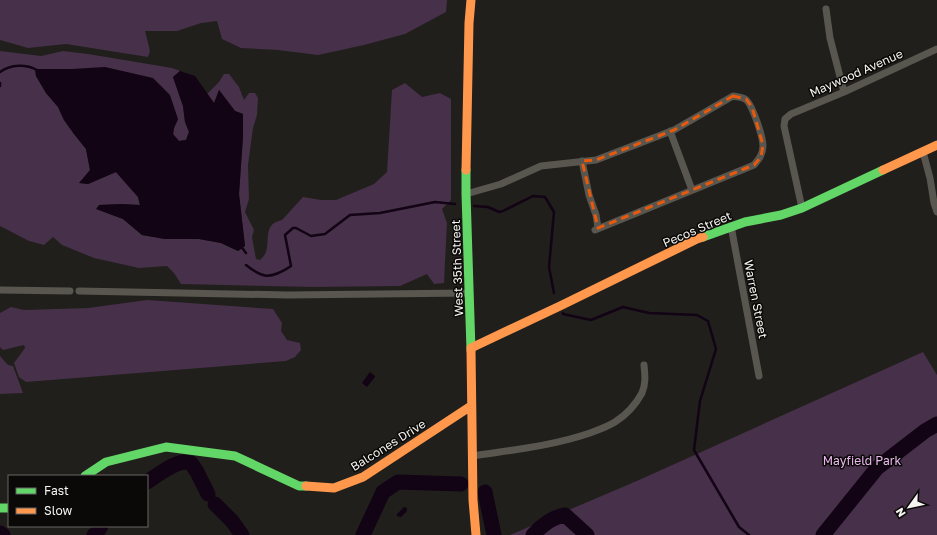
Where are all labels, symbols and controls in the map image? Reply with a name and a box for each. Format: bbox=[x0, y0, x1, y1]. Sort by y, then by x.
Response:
street label: Maywood Avenue bbox=[807, 46, 905, 100]
street label: Pecos Street bbox=[660, 208, 734, 250]
street label: West 35th Street bbox=[448, 219, 466, 317]
street label: Warren Street bbox=[741, 258, 771, 340]
street label: Balcones Drive bbox=[348, 416, 428, 474]
park label: Mayfield Park bbox=[823, 453, 901, 468]
legend bbox=[8, 475, 148, 527]
text: Fast bbox=[44, 483, 69, 498]
north arrow bbox=[889, 487, 929, 527]
text: Slow bbox=[44, 503, 72, 518]
text: N bbox=[892, 506, 908, 520]

